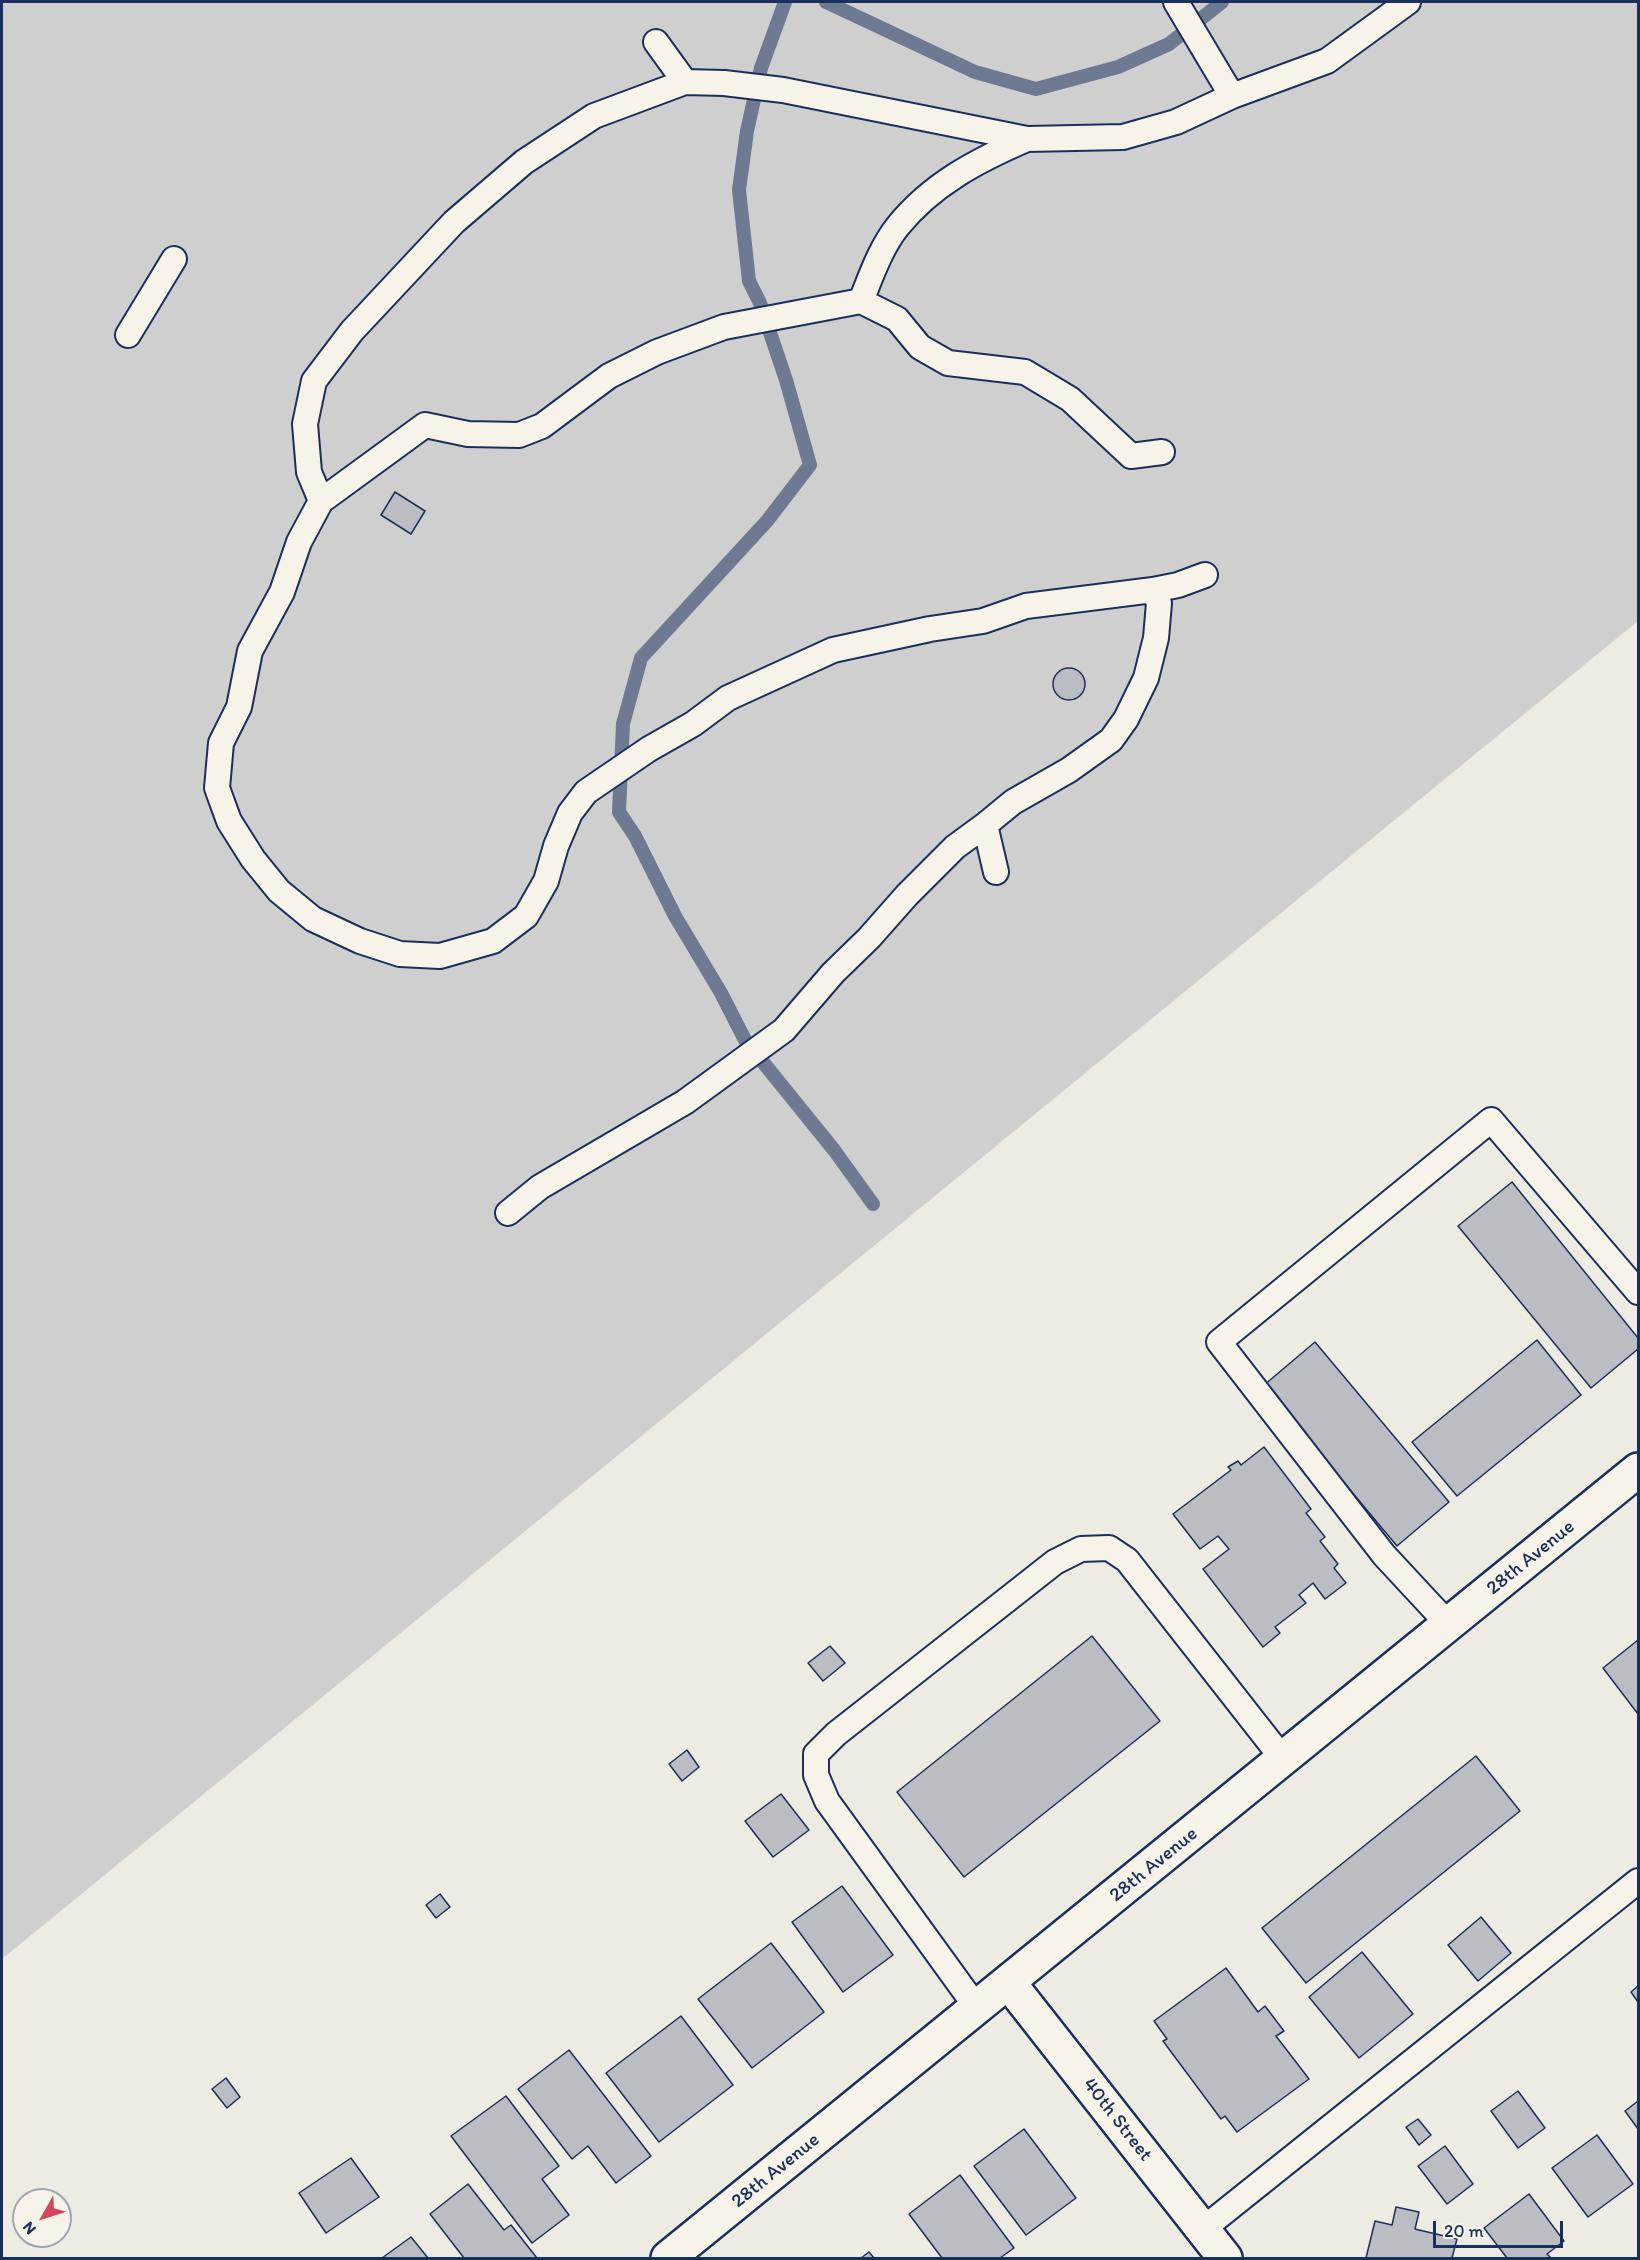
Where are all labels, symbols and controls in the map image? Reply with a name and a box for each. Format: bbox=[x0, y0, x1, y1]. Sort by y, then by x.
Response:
street label: 28th Avenue bbox=[1482, 1515, 1580, 1601]
street label: 28th Avenue bbox=[1105, 1822, 1203, 1908]
street label: 40th Street bbox=[1077, 2073, 1157, 2167]
street label: 28th Avenue bbox=[727, 2128, 825, 2214]
north arrow bbox=[12, 2188, 72, 2248]
scale bar bbox=[1436, 2209, 1566, 2247]
text: N bbox=[18, 2218, 40, 2239]
text: 20 m bbox=[1444, 2220, 1484, 2242]

